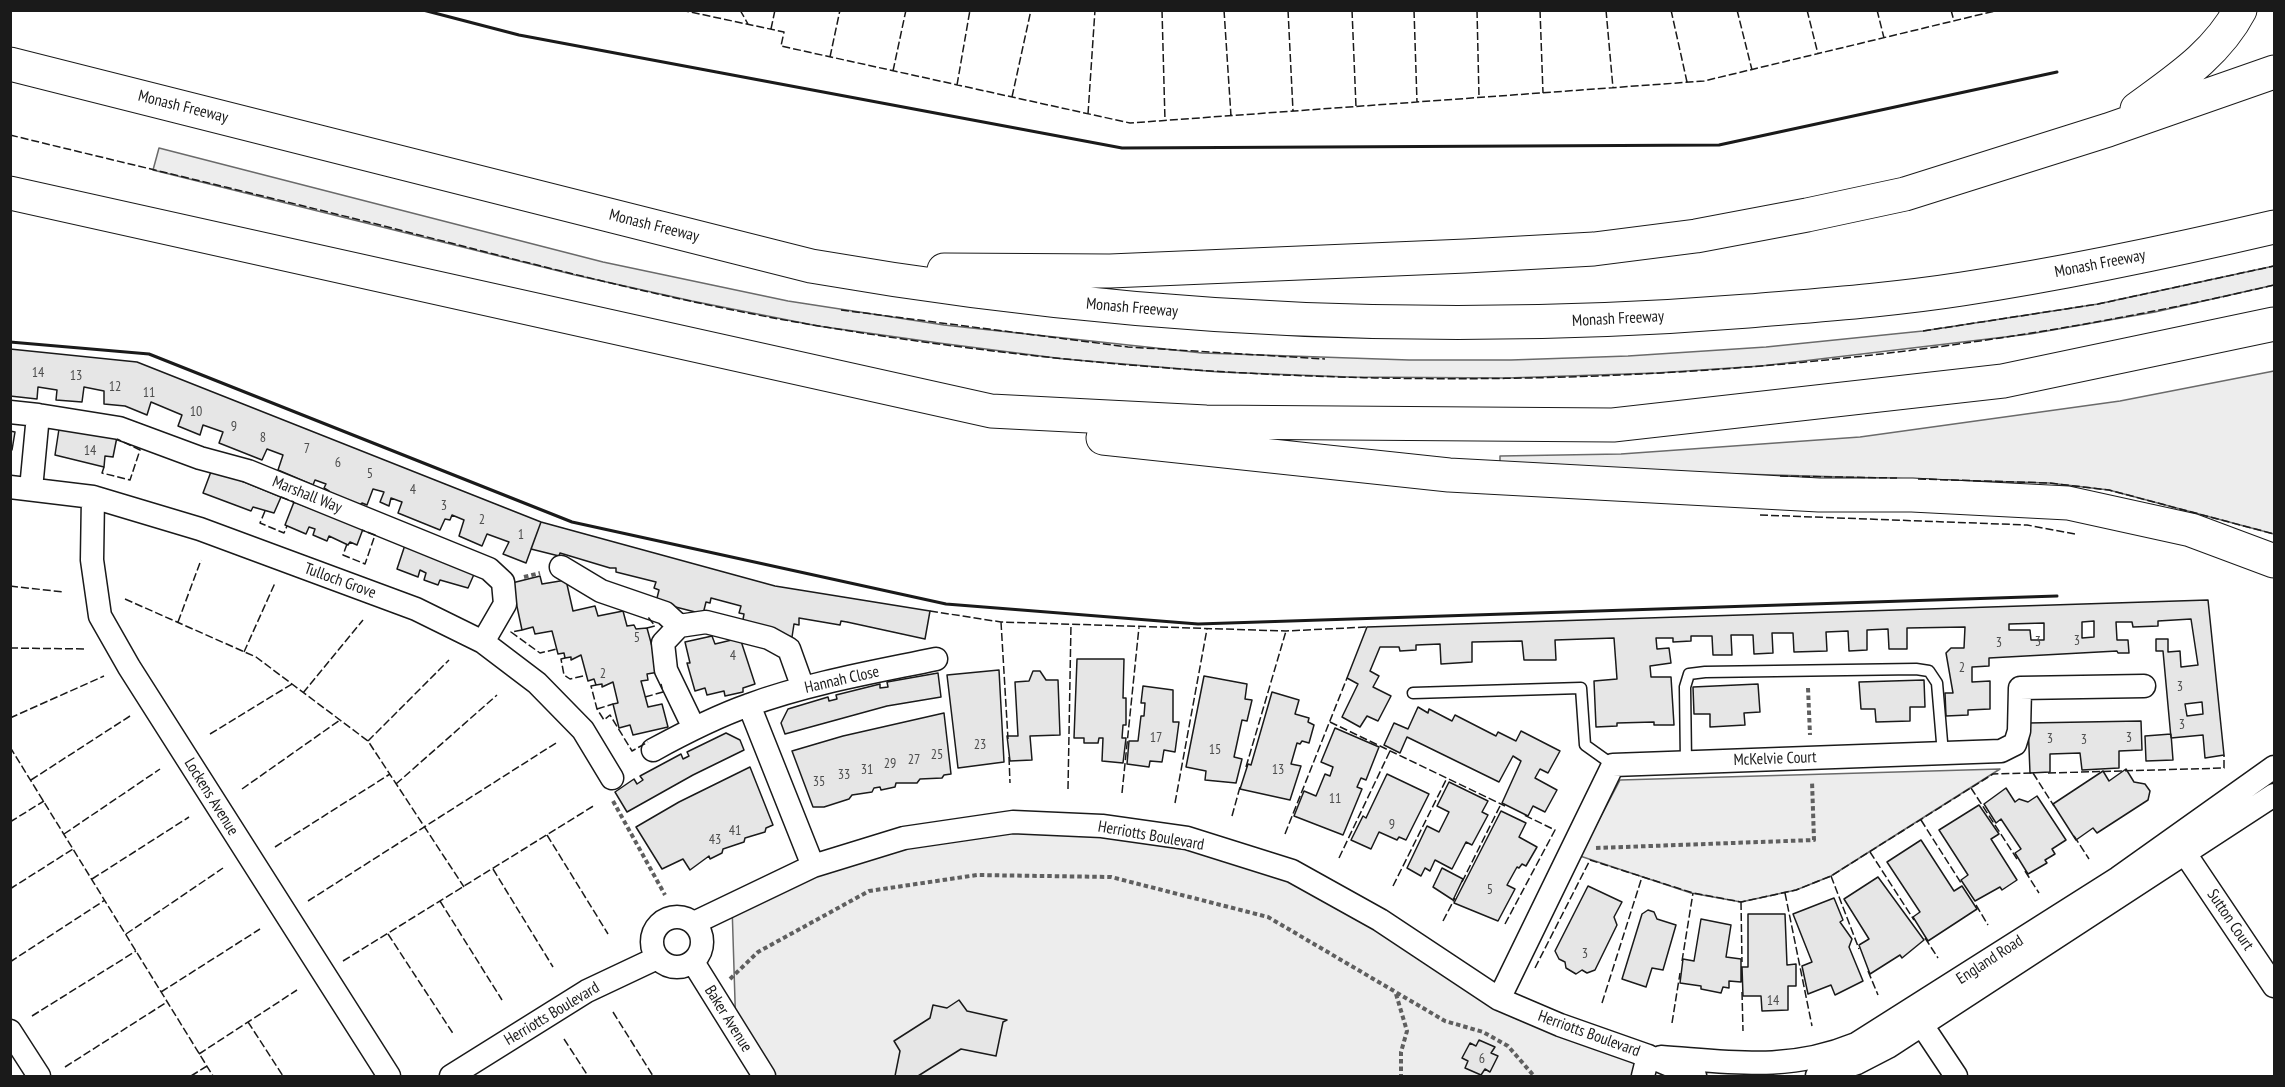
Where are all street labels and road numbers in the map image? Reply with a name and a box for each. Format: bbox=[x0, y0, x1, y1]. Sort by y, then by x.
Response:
street label: Monash Freeway bbox=[136, 87, 230, 127]
street label: Monash Freeway bbox=[607, 206, 701, 246]
street label: Monash Freeway bbox=[2053, 246, 2147, 282]
street label: Monash Freeway bbox=[1085, 294, 1179, 322]
street label: Monash Freeway bbox=[1571, 307, 1665, 331]
street label: Marshall Way bbox=[269, 472, 345, 518]
street label: Tulloch Grove bbox=[301, 559, 379, 603]
street label: Hannah Close bbox=[803, 662, 881, 698]
street label: McKelvie Court bbox=[1733, 748, 1817, 770]
street label: Lockens Avenue bbox=[180, 755, 242, 839]
street label: Herriotts Boulevard bbox=[1096, 817, 1206, 855]
street label: Sutton Court bbox=[2203, 886, 2257, 954]
street label: England Road bbox=[1953, 931, 2027, 989]
street label: Herriotts Boulevard bbox=[501, 978, 603, 1050]
street label: Baker Avenue bbox=[700, 982, 756, 1056]
street label: Herriotts Boulevard bbox=[1535, 1007, 1643, 1061]

